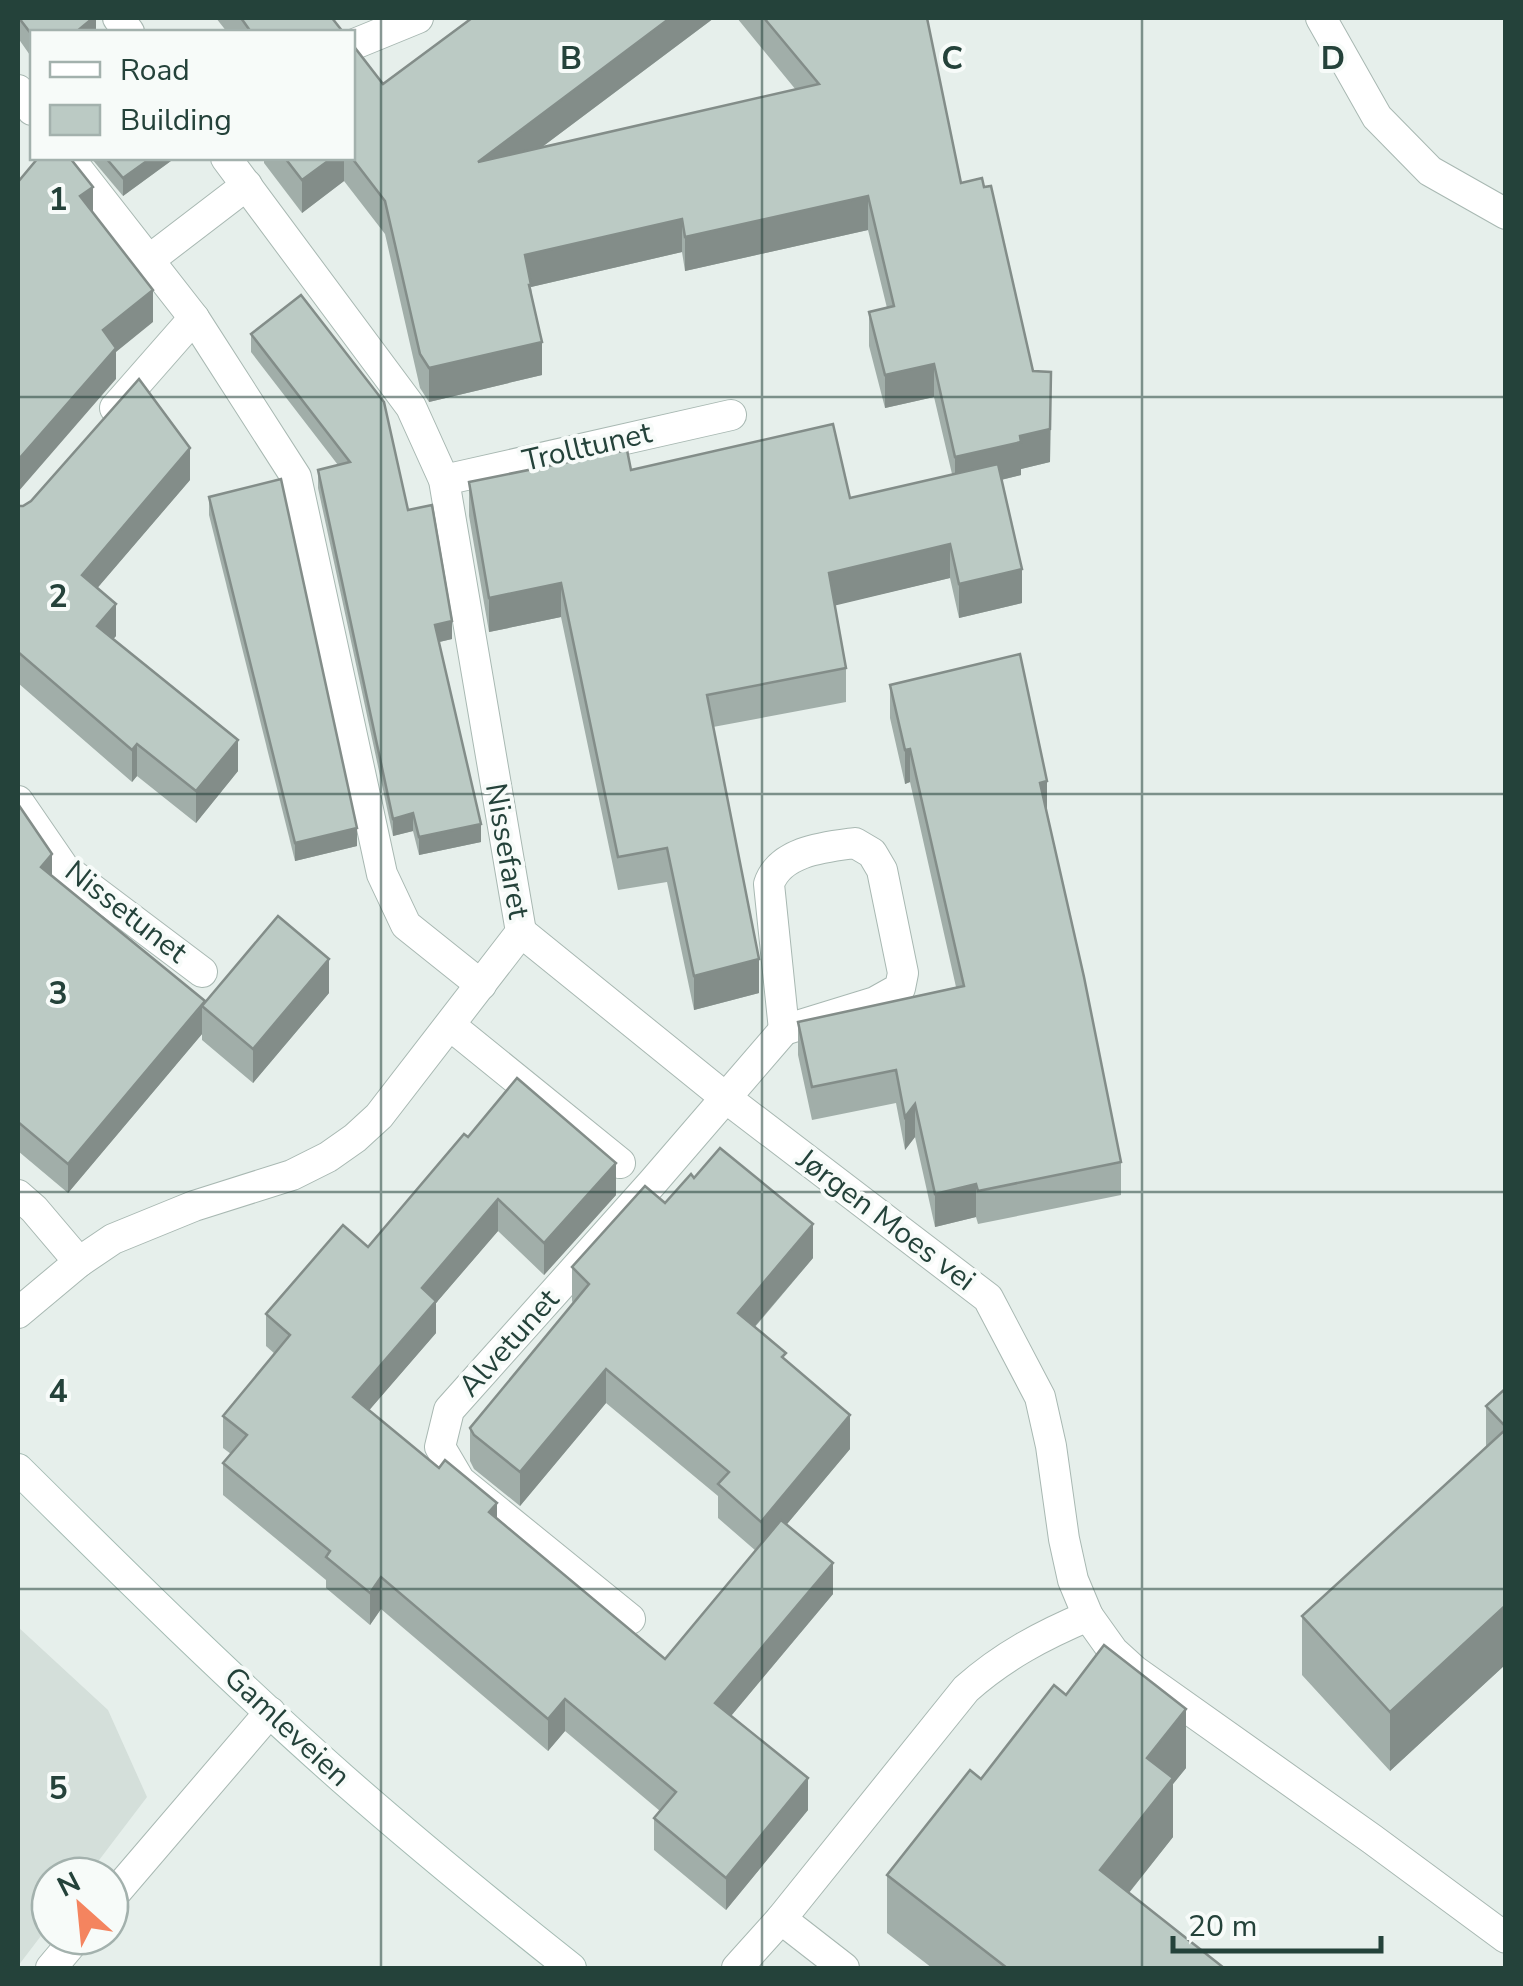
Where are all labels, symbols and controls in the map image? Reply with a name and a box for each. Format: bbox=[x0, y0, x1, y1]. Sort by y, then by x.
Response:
legend bbox=[30, 30, 355, 160]
text: B bbox=[560, 37, 582, 80]
text: C bbox=[941, 37, 963, 80]
text: D bbox=[1321, 37, 1345, 80]
text: Road bbox=[120, 50, 190, 91]
text: Building bbox=[120, 100, 232, 141]
text: 1 bbox=[48, 178, 68, 221]
street label: Trolltunet bbox=[518, 412, 656, 482]
text: 2 bbox=[48, 575, 68, 618]
street label: Nissefaret bbox=[475, 780, 539, 922]
street label: Nissetunet bbox=[56, 851, 196, 973]
text: 3 bbox=[48, 972, 68, 1015]
street label: Jørgen Moes vei bbox=[787, 1139, 984, 1301]
street label: Alvetunet bbox=[449, 1280, 569, 1406]
text: 4 bbox=[48, 1370, 68, 1413]
street label: Gamleveien bbox=[215, 1658, 359, 1796]
text: 5 bbox=[48, 1767, 68, 1810]
north arrow bbox=[30, 1856, 130, 1956]
text: N bbox=[51, 1863, 87, 1906]
scale bar bbox=[1173, 1891, 1380, 1953]
text: 20 m bbox=[1188, 1906, 1257, 1947]

